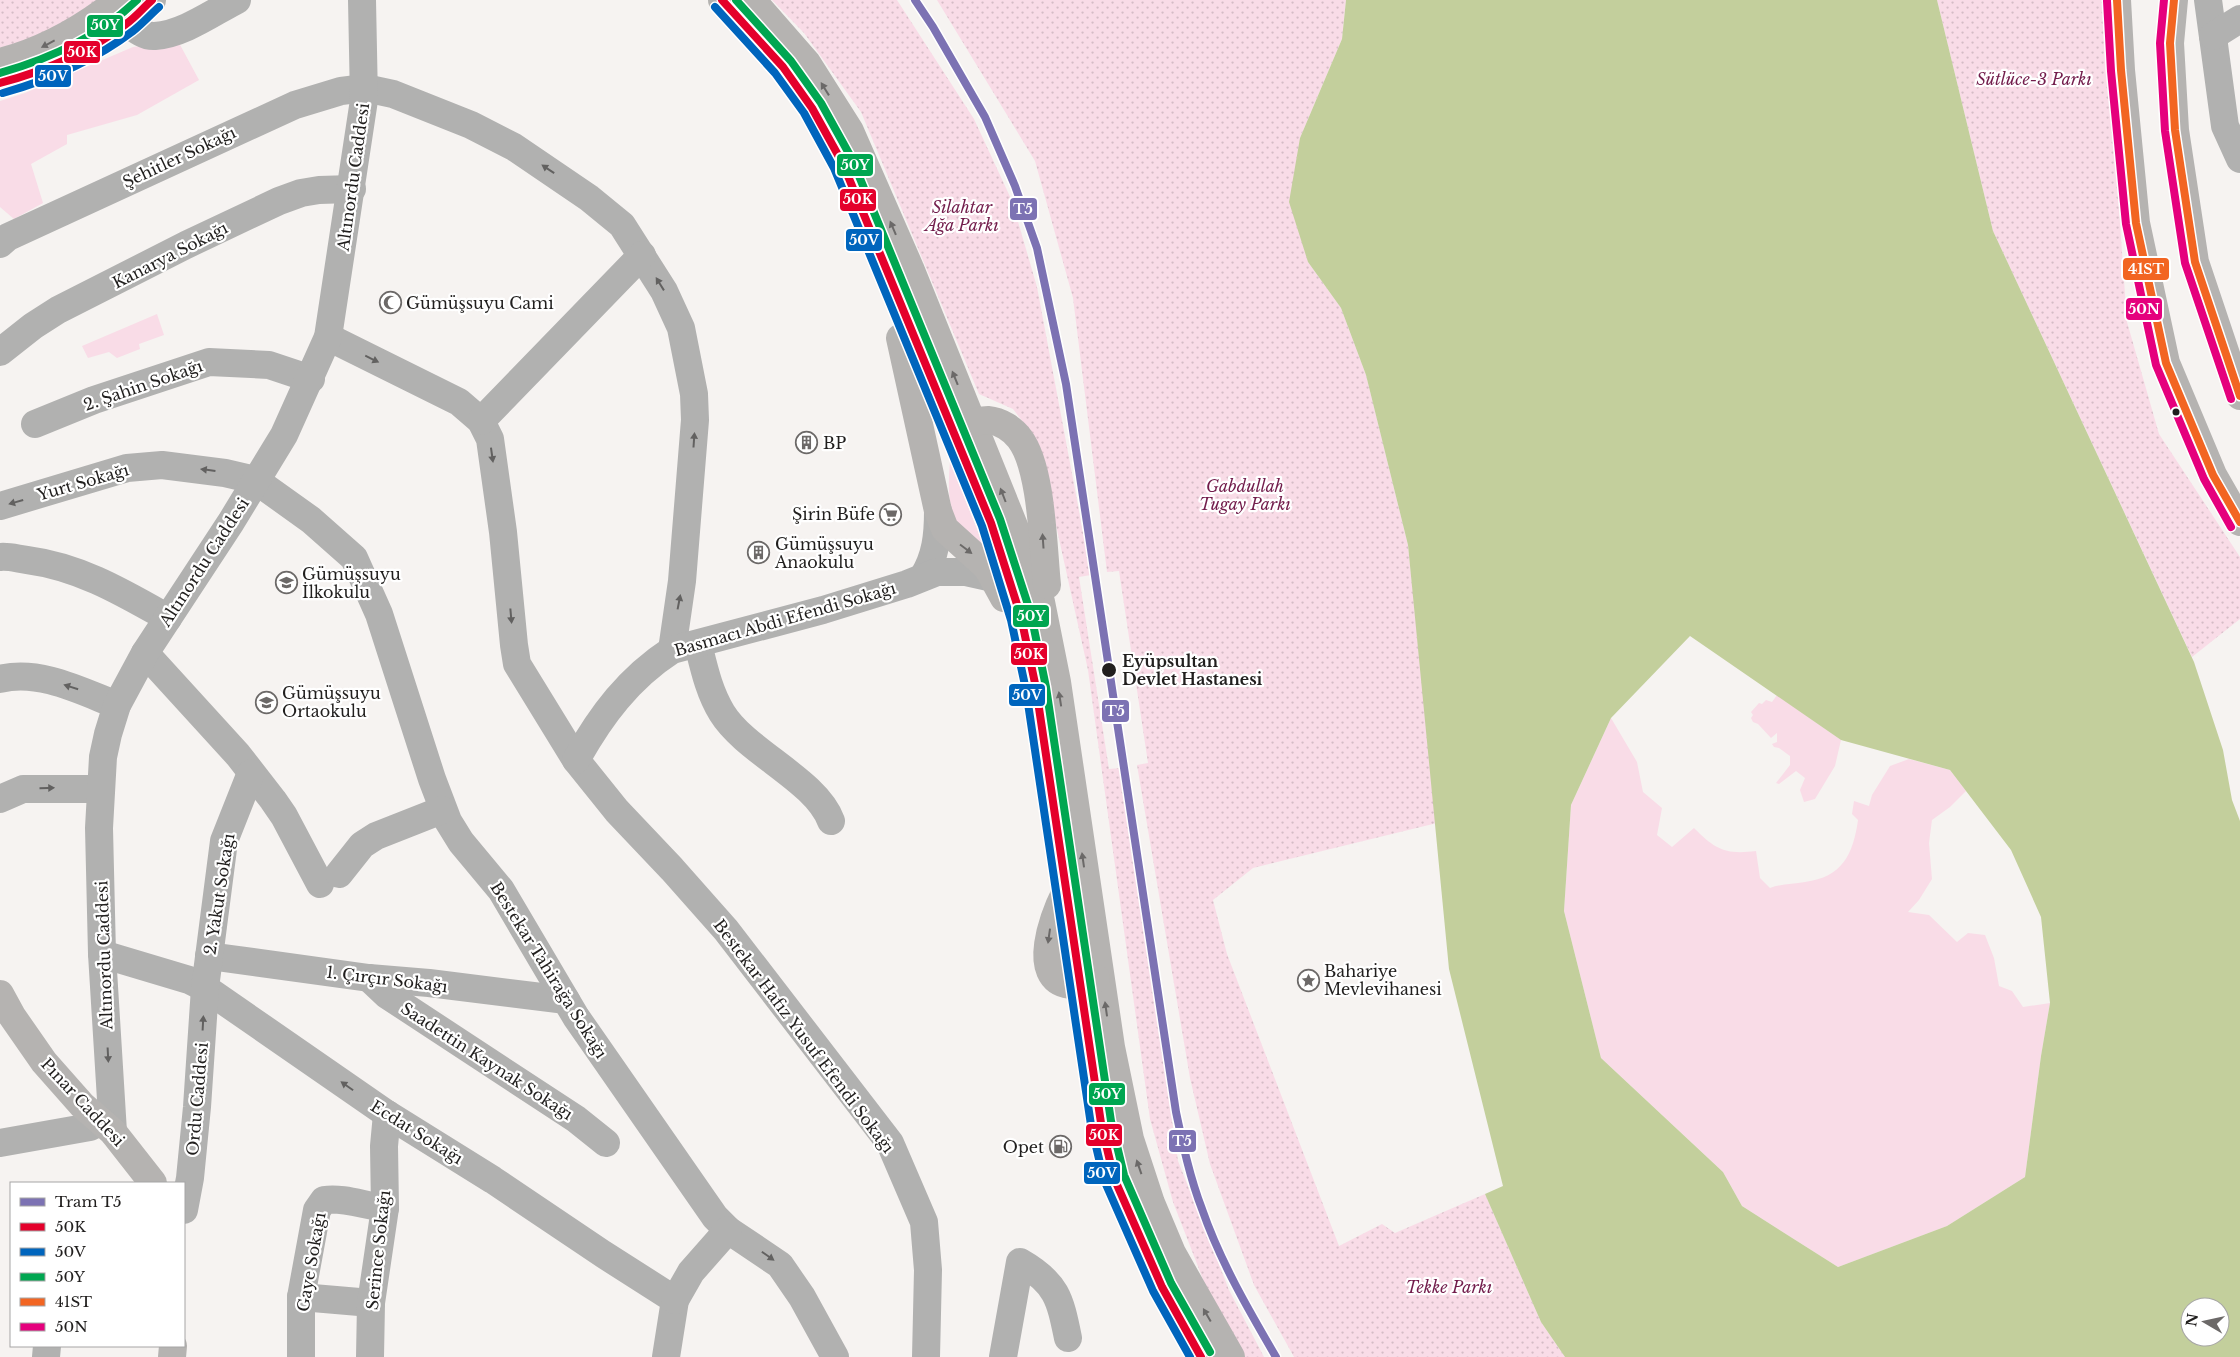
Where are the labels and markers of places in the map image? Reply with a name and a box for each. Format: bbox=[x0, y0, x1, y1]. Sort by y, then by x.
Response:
mosque icon: Gümüşsuyu Cami bbox=[378, 291, 402, 315]
place label: Gümüşsuyu Cami bbox=[406, 293, 554, 313]
unlabelled marker bbox=[2171, 407, 2181, 417]
building icon: BP bbox=[795, 431, 819, 455]
place label: BP bbox=[823, 433, 846, 453]
supermarket icon: Şirin Büfe bbox=[879, 502, 903, 526]
place label: Şirin Büfe bbox=[792, 504, 875, 524]
place label: Gümüşsuyu Anaokulu bbox=[774, 534, 874, 572]
building icon: Gümüşsuyu Anaokulu bbox=[747, 541, 771, 565]
place label: Gümüşsuyu İlkokulu bbox=[302, 564, 401, 602]
school or university icon: Gümüşsuyu İlkokulu bbox=[274, 571, 298, 595]
place label: Eyüpsultan Devlet Hastanesi bbox=[1122, 651, 1263, 689]
marker: Eyüpsultan Devlet Hastanesi bbox=[1100, 661, 1118, 679]
place label: Gümüşsuyu Ortaokulu bbox=[282, 683, 381, 721]
school or university icon: Gümüşsuyu Ortaokulu bbox=[254, 690, 278, 714]
place label: Bahariye Mevlevihanesi bbox=[1324, 961, 1442, 999]
place icon: Bahariye Mevlevihanesi bbox=[1296, 968, 1320, 992]
fuel station icon: Opet bbox=[1048, 1135, 1072, 1159]
place label: Opet bbox=[1003, 1137, 1044, 1157]

